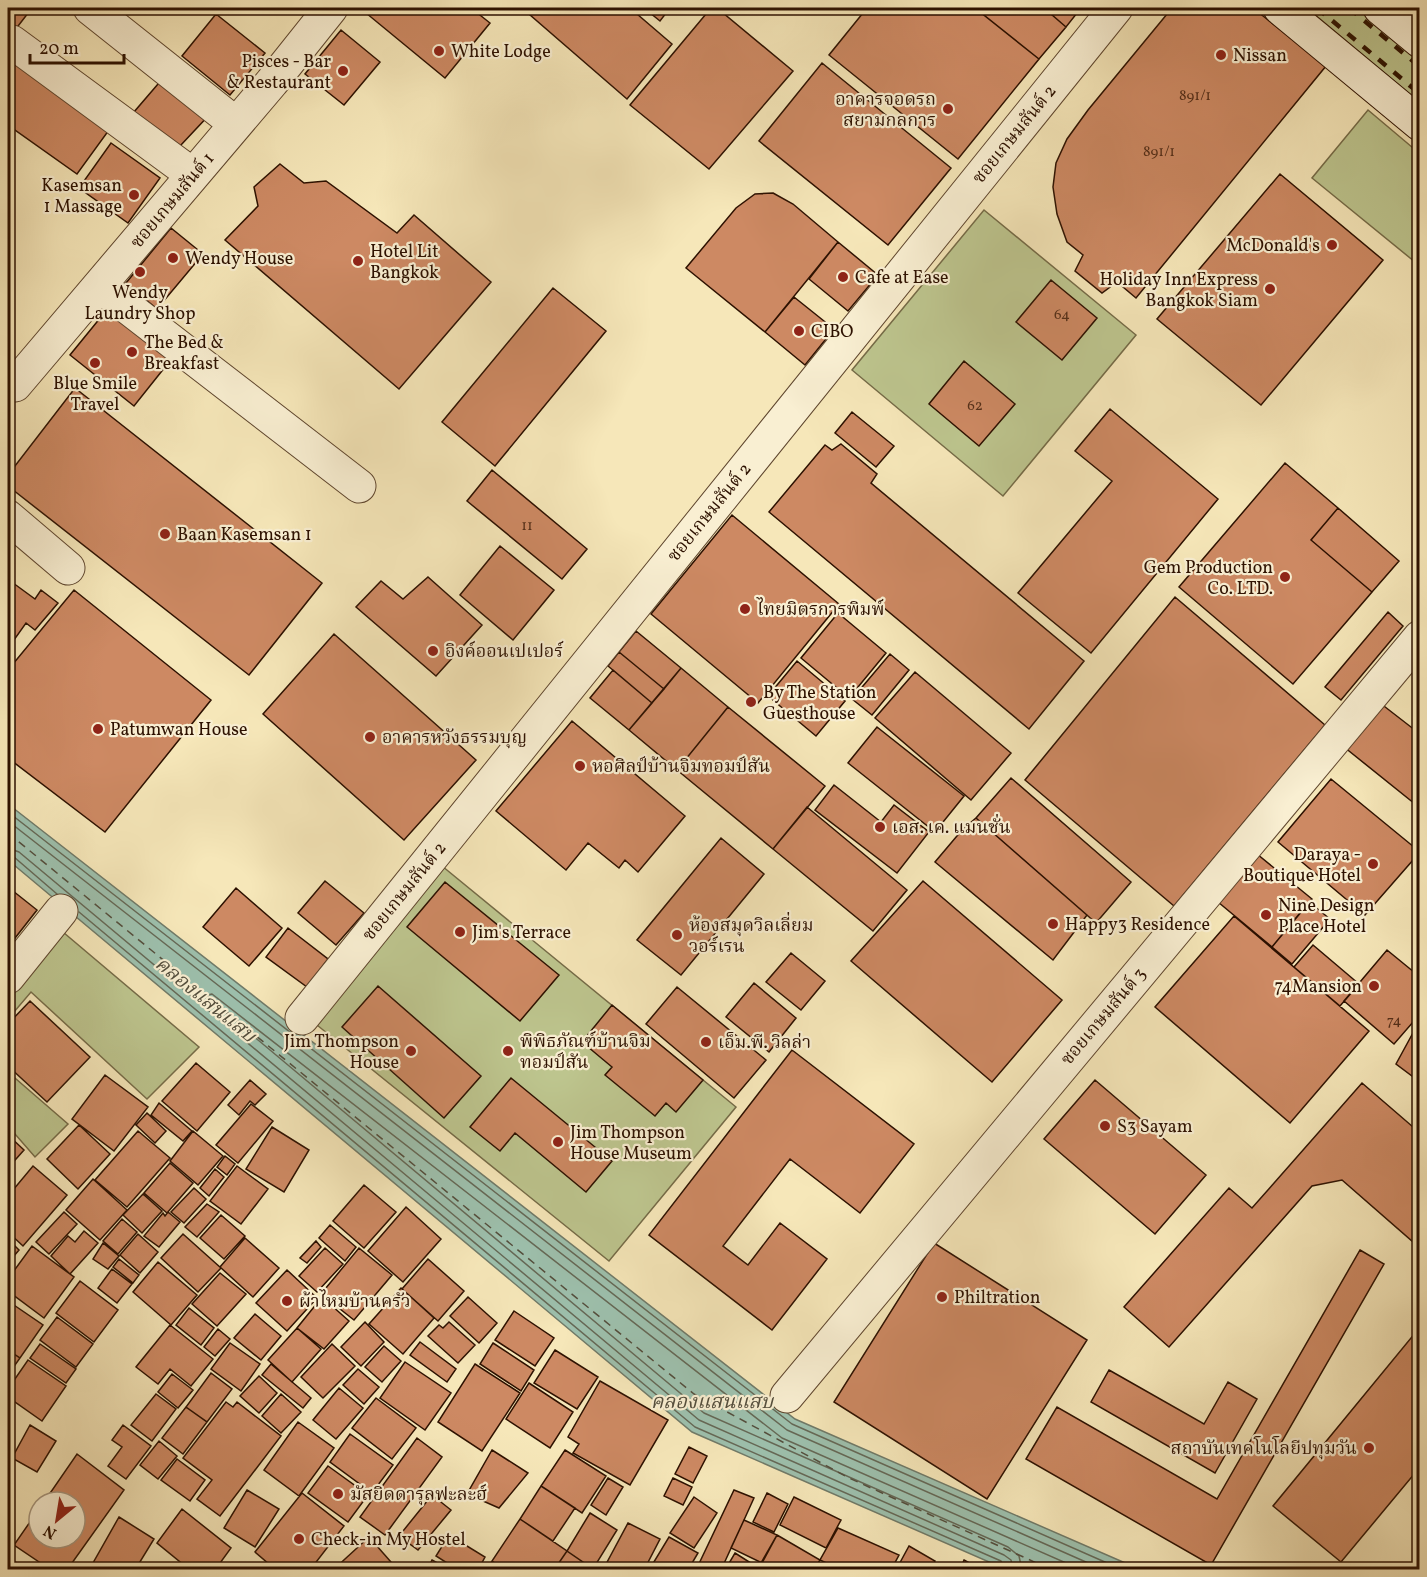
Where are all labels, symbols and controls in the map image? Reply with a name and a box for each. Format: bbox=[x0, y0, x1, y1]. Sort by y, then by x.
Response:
scale bar bbox=[30, 27, 124, 65]
text: 20 m bbox=[39, 37, 79, 62]
place label: White Lodge bbox=[451, 40, 551, 65]
marker: White Lodge bbox=[432, 44, 446, 58]
place label: Nissan bbox=[1233, 44, 1287, 69]
marker: Nissan bbox=[1214, 48, 1228, 62]
place label: Pisces - Bar & Restaurant bbox=[227, 50, 331, 96]
marker: Pisces - Bar & Restaurant bbox=[336, 64, 350, 78]
street label: ซอยเกษมสันต์ 2 bbox=[967, 80, 1063, 190]
house number: 891/1 bbox=[1179, 86, 1211, 107]
place label: อาคารจอดรถ สยามกลการ bbox=[835, 88, 936, 134]
marker: อาคารจอดรถ สยามกลการ bbox=[941, 102, 955, 116]
house number: 891/1 bbox=[1143, 142, 1175, 163]
street label: ซอยเกษมสันต์ 1 bbox=[125, 148, 221, 254]
place label: Kasemsan 1 Massage bbox=[41, 174, 122, 220]
marker: Kasemsan 1 Massage bbox=[127, 188, 141, 202]
place label: McDonald's bbox=[1226, 234, 1320, 259]
marker: McDonald's bbox=[1325, 238, 1339, 252]
place label: Hotel Lit Bangkok bbox=[370, 240, 439, 286]
place label: Wendy House bbox=[185, 247, 293, 272]
marker: Wendy House bbox=[166, 251, 180, 265]
marker: Hotel Lit Bangkok bbox=[351, 254, 365, 268]
marker: Wendy Laundry Shop bbox=[133, 265, 147, 279]
place label: Cafe at Ease bbox=[855, 266, 949, 291]
place label: Holiday Inn Express Bangkok Siam bbox=[1099, 268, 1258, 314]
marker: Cafe at Ease bbox=[836, 270, 850, 284]
place label: Wendy Laundry Shop bbox=[85, 281, 196, 327]
marker: Holiday Inn Express Bangkok Siam bbox=[1263, 282, 1277, 296]
house number: 64 bbox=[1054, 305, 1070, 326]
place label: CIBO bbox=[811, 320, 854, 345]
marker: CIBO bbox=[792, 324, 806, 338]
place label: The Bed & Breakfast bbox=[144, 331, 224, 377]
marker: The Bed & Breakfast bbox=[125, 345, 139, 359]
marker: Blue Smile Travel bbox=[88, 356, 102, 370]
place label: Blue Smile Travel bbox=[53, 372, 137, 418]
house number: 62 bbox=[967, 396, 983, 417]
street label: ซอยเกษมสันต์ 2 bbox=[662, 458, 758, 568]
house number: 11 bbox=[521, 516, 533, 537]
place label: Baan Kasemsan 1 bbox=[177, 523, 312, 548]
marker: Baan Kasemsan 1 bbox=[158, 527, 172, 541]
place label: Gem Production Co. LTD. bbox=[1144, 556, 1273, 602]
marker: Gem Production Co. LTD. bbox=[1278, 570, 1292, 584]
place label: ไทยมิตรการพิมพ์ bbox=[756, 597, 884, 623]
marker: ไทยมิตรการพิมพ์ bbox=[738, 602, 752, 616]
place label: อิงค์ออนเปเปอร์ bbox=[445, 640, 564, 665]
marker: อิงค์ออนเปเปอร์ bbox=[426, 644, 440, 658]
place label: By The Station Guesthouse bbox=[763, 681, 877, 727]
marker: By The Station Guesthouse bbox=[744, 695, 758, 709]
place label: Patumwan House bbox=[110, 718, 248, 743]
marker: Patumwan House bbox=[91, 722, 105, 736]
place label: อาคารหวังธรรมบุญ bbox=[382, 726, 527, 751]
marker: อาคารหวังธรรมบุญ bbox=[363, 730, 377, 744]
place label: หอศิลป์บ้านจิมทอมป์สัน bbox=[592, 755, 770, 780]
marker: หอศิลป์บ้านจิมทอมป์สัน bbox=[573, 759, 587, 773]
place label: เอส. เค. แมนชั่น bbox=[892, 813, 1011, 841]
marker: เอส. เค. แมนชั่น bbox=[873, 820, 887, 834]
street label: ซอยเกษมสันต์ 2 bbox=[357, 837, 453, 947]
place label: Daraya - Boutique Hotel bbox=[1243, 843, 1361, 889]
marker: Daraya - Boutique Hotel bbox=[1366, 857, 1380, 871]
place label: Nine Design Place Hotel bbox=[1278, 894, 1375, 940]
marker: Nine Design Place Hotel bbox=[1259, 908, 1273, 922]
place label: ห้องสมุดวิลเลี่ยม วอร์เรน bbox=[689, 911, 814, 960]
place label: Happy3 Residence bbox=[1065, 913, 1210, 938]
marker: Happy3 Residence bbox=[1046, 917, 1060, 931]
place label: Jim's Terrace bbox=[472, 921, 571, 946]
marker: Jim's Terrace bbox=[453, 925, 467, 939]
marker: ห้องสมุดวิลเลี่ยม วอร์เรน bbox=[670, 928, 684, 942]
water label: คลองแสนแสบ bbox=[148, 951, 262, 1051]
street label: ซอยเกษมสันต์ 3 bbox=[1056, 963, 1153, 1071]
place label: 74Mansion bbox=[1274, 975, 1362, 1000]
marker: 74Mansion bbox=[1367, 979, 1381, 993]
house number: 74 bbox=[1387, 1011, 1401, 1032]
place label: Jim Thompson House bbox=[284, 1030, 399, 1076]
place label: พิพิธภัณฑ์บ้านจิม ทอมป์สัน bbox=[520, 1030, 651, 1076]
place label: เอ็ม.พี. วิลล่า bbox=[718, 1031, 811, 1056]
marker: เอ็ม.พี. วิลล่า bbox=[699, 1035, 713, 1049]
marker: Jim Thompson House bbox=[404, 1044, 418, 1058]
marker: พิพิธภัณฑ์บ้านจิม ทอมป์สัน bbox=[501, 1044, 515, 1058]
place label: S3 Sayam bbox=[1117, 1115, 1193, 1140]
marker: S3 Sayam bbox=[1098, 1119, 1112, 1133]
place label: Jim Thompson House Museum bbox=[570, 1121, 692, 1167]
marker: Jim Thompson House Museum bbox=[551, 1135, 565, 1149]
place label: Philtration bbox=[954, 1286, 1041, 1311]
place label: ผ้าไหมบ้านครัว bbox=[299, 1289, 411, 1315]
marker: Philtration bbox=[935, 1290, 949, 1304]
marker: ผ้าไหมบ้านครัว bbox=[280, 1294, 294, 1308]
water label: คลองแสนแสบ bbox=[651, 1389, 775, 1417]
place label: สถาบันเทคโนโลยีปทุมวัน bbox=[1171, 1435, 1357, 1462]
marker: สถาบันเทคโนโลยีปทุมวัน bbox=[1362, 1441, 1376, 1455]
place label: มัสยิดดารุลฟะละฮ์ bbox=[350, 1483, 487, 1508]
marker: มัสยิดดารุลฟะละฮ์ bbox=[331, 1487, 345, 1501]
north arrow bbox=[27, 1490, 87, 1550]
text: N bbox=[40, 1519, 61, 1544]
place label: Check-in My Hostel bbox=[311, 1528, 466, 1553]
marker: Check-in My Hostel bbox=[292, 1532, 306, 1546]

